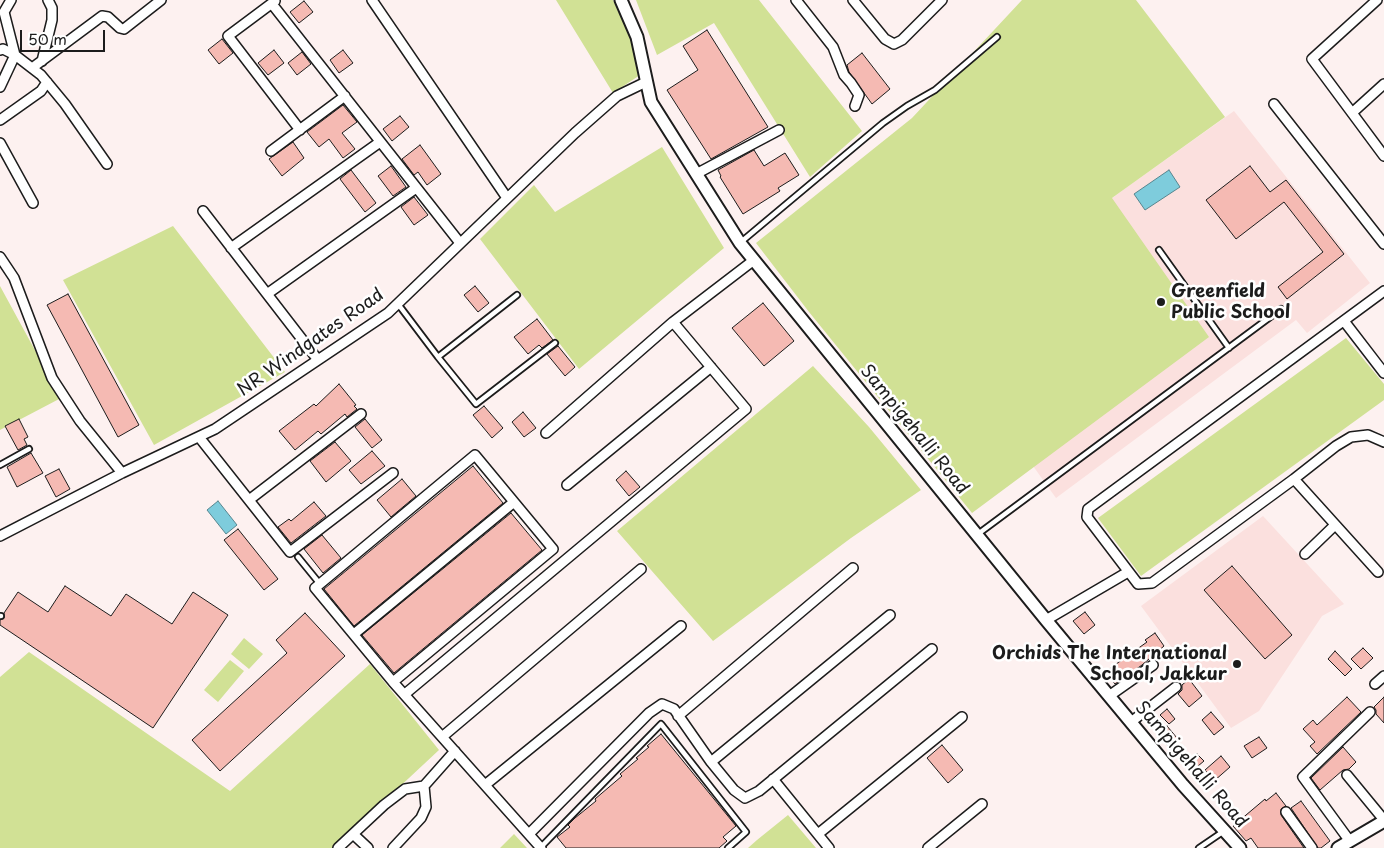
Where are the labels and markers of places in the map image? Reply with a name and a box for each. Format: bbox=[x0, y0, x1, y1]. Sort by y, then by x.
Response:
place label: Greenfield Public School bbox=[1171, 281, 1290, 324]
marker: Greenfield Public School bbox=[1155, 296, 1167, 308]
place label: Orchids The International School, Jakkur bbox=[992, 643, 1227, 686]
marker: Orchids The International School, Jakkur bbox=[1231, 658, 1243, 670]

